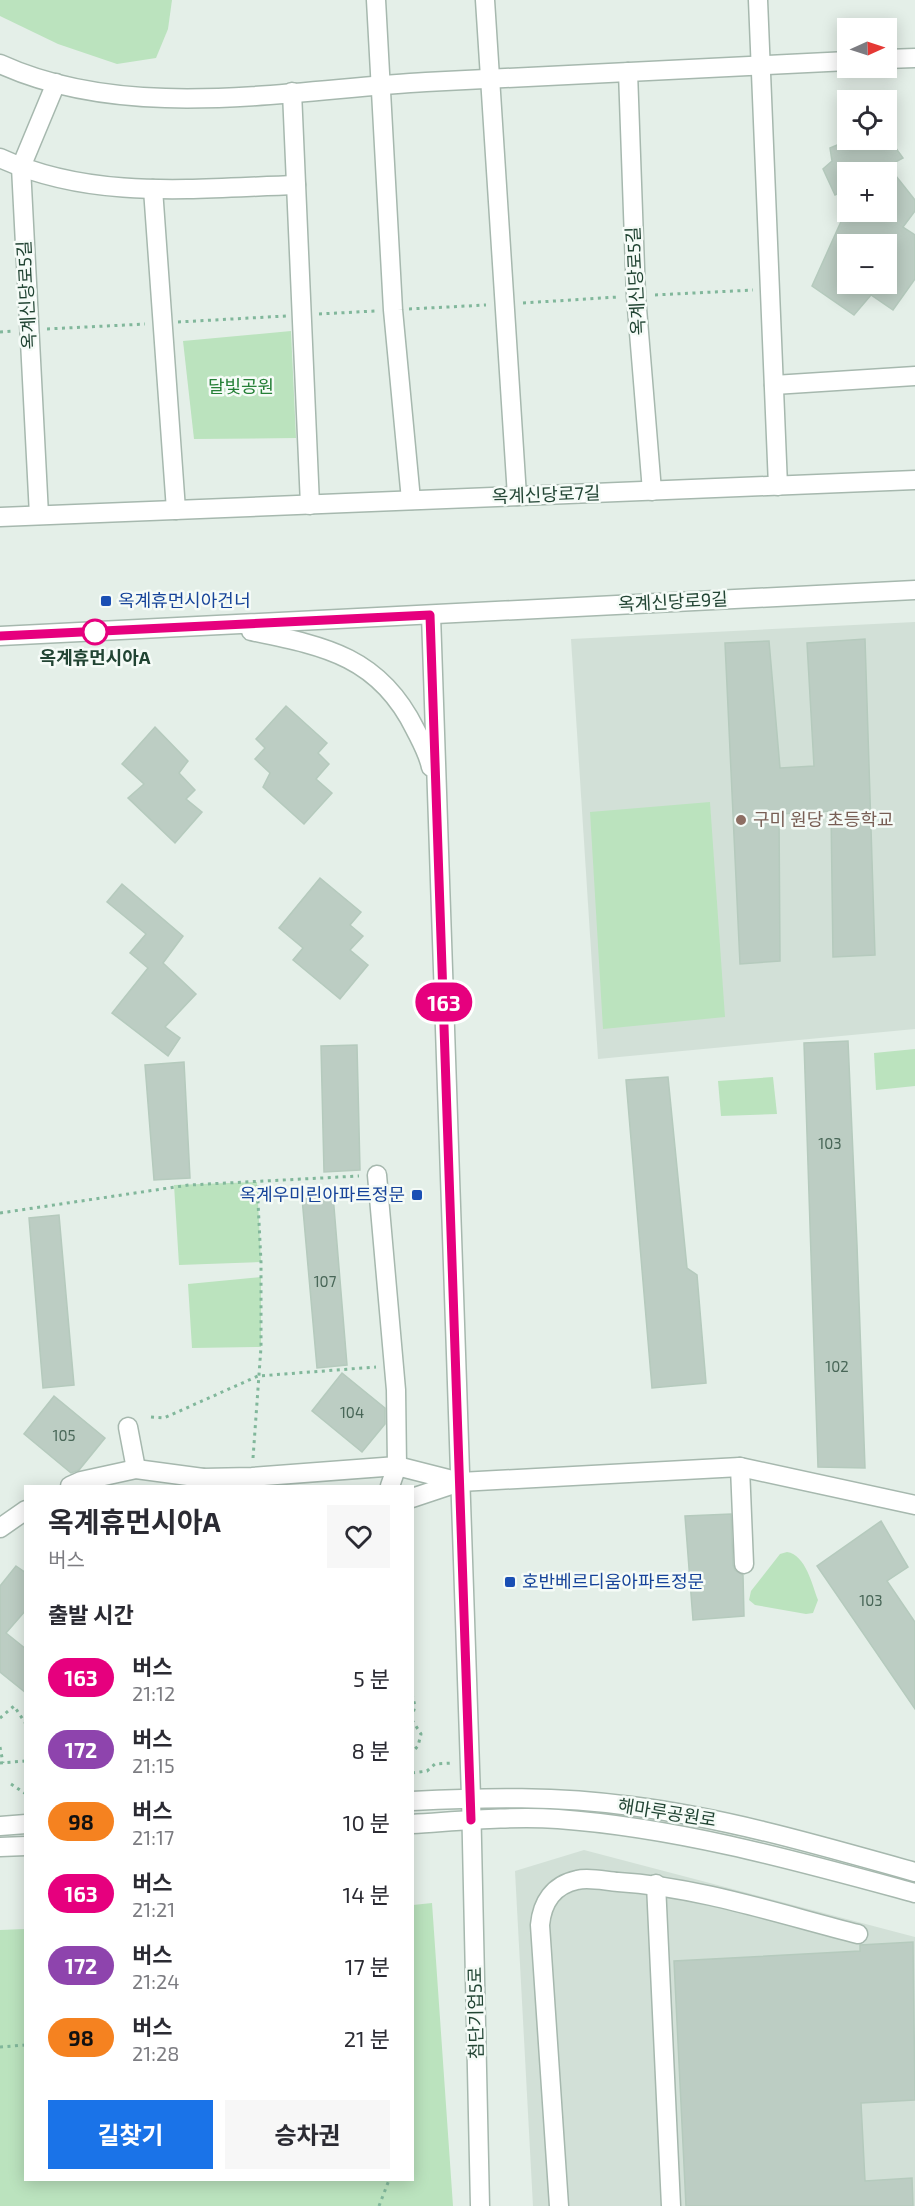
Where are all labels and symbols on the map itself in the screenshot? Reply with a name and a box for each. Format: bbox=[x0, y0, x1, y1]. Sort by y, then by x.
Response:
north arrow bbox=[837, 18, 897, 78]
street label: 옥계신당로5길 bbox=[621, 226, 649, 336]
street label: 옥계신당로5길 bbox=[12, 240, 40, 350]
park label: 달빛공원 bbox=[208, 375, 274, 397]
street label: 옥계신당로7길 bbox=[491, 481, 601, 507]
street label: 옥계신당로9길 bbox=[618, 587, 728, 615]
place label: 옥계휴먼시아건너 bbox=[118, 589, 250, 611]
marker: 옥계휴먼시아건너 bbox=[99, 594, 113, 608]
marker: 옥계휴먼시아A bbox=[82, 619, 108, 645]
place label: 옥계휴먼시아A bbox=[39, 646, 151, 668]
place label: 구미 원당 초등학교 bbox=[753, 808, 894, 830]
marker: 구미 원당 초등학교 bbox=[734, 813, 748, 827]
line badge: 163 bbox=[410, 982, 478, 1022]
house number: 103 bbox=[818, 1134, 842, 1152]
place label: 옥계우미린아파트정문 bbox=[239, 1183, 405, 1205]
marker: 옥계우미린아파트정문 bbox=[410, 1188, 424, 1202]
house number: 107 bbox=[314, 1272, 337, 1290]
house number: 102 bbox=[825, 1357, 849, 1375]
house number: 104 bbox=[340, 1403, 364, 1421]
house number: 105 bbox=[52, 1426, 76, 1444]
place label: 호반베르디움아파트정문 bbox=[522, 1570, 704, 1592]
marker: 호반베르디움아파트정문 bbox=[503, 1575, 517, 1589]
house number: 103 bbox=[859, 1591, 883, 1609]
street label: 해마루공원로 bbox=[616, 1793, 718, 1831]
street label: 첨단기업5로 bbox=[463, 1967, 487, 2059]

